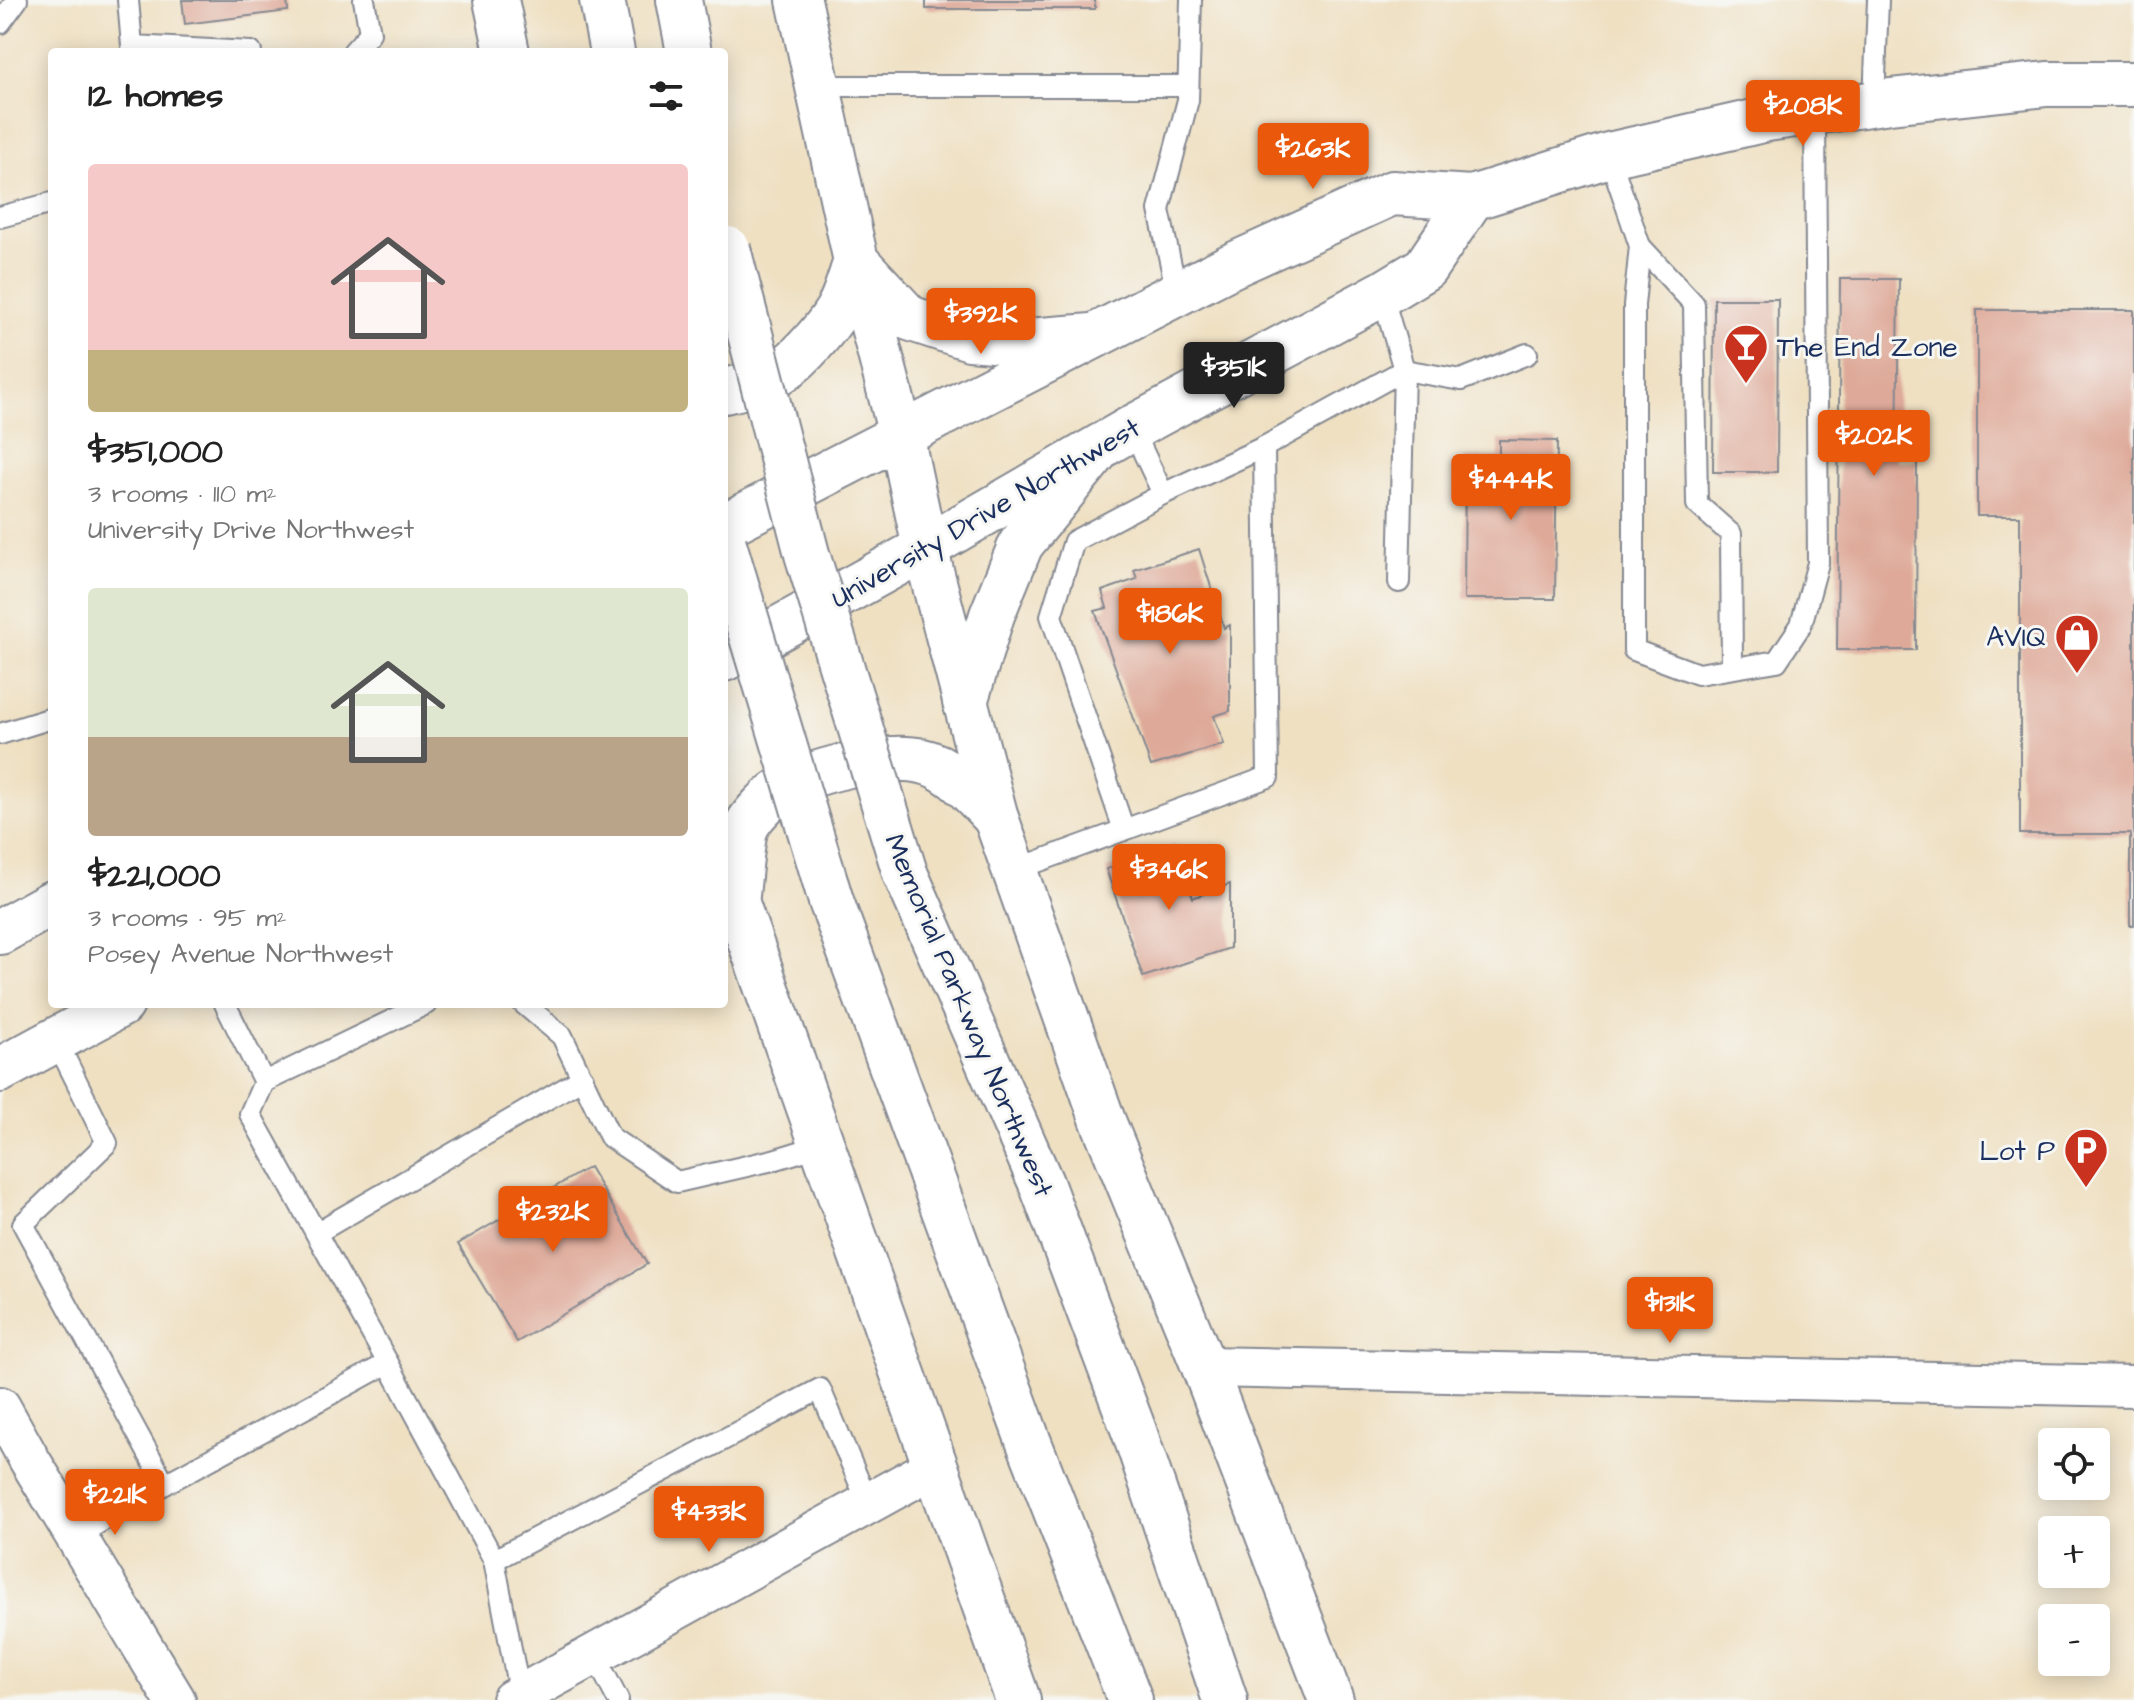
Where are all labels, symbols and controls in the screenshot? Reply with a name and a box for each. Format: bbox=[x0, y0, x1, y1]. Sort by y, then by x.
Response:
text: 12 homes bbox=[88, 72, 223, 120]
icon: filters bbox=[644, 74, 688, 118]
pin: $208K bbox=[1747, 80, 1859, 148]
text: $208K bbox=[1764, 88, 1842, 124]
pin: $263K bbox=[1257, 123, 1369, 191]
text: $263K bbox=[1276, 131, 1350, 167]
icon: home bbox=[316, 216, 460, 360]
pin: $392K bbox=[925, 288, 1037, 356]
text: $392K bbox=[944, 296, 1018, 332]
bar icon: The End Zone bbox=[1722, 322, 1770, 385]
place label: The End Zone bbox=[1777, 328, 1958, 367]
pin: $351K bbox=[1178, 342, 1290, 410]
text: $351K bbox=[1201, 350, 1267, 386]
street label: University Drive Northwest bbox=[824, 408, 1149, 620]
pin: $202K bbox=[1818, 410, 1930, 478]
text: $202K bbox=[1836, 418, 1912, 454]
text: $351,000 bbox=[88, 428, 223, 476]
pin: $444K bbox=[1455, 454, 1567, 522]
text: $444K bbox=[1469, 462, 1553, 498]
text: 3 rooms · 110 m² bbox=[88, 476, 276, 512]
text: University Drive Northwest bbox=[88, 512, 414, 548]
pin: $186K bbox=[1114, 588, 1226, 656]
text: $186K bbox=[1137, 596, 1203, 632]
shop icon: AVIQ bbox=[2053, 612, 2101, 675]
place label: AVIQ bbox=[1986, 618, 2046, 657]
icon: home bbox=[316, 640, 460, 784]
street label: Memorial Parkway Northwest bbox=[872, 828, 1063, 1204]
pin: $346K bbox=[1113, 844, 1225, 912]
text: $221,000 bbox=[88, 852, 221, 900]
text: $346K bbox=[1130, 852, 1208, 888]
text: 3 rooms · 95 m² bbox=[88, 900, 287, 936]
text: Posey Avenue Northwest bbox=[88, 936, 393, 972]
parking icon: Lot P bbox=[2062, 1126, 2110, 1189]
place label: Lot P bbox=[1979, 1132, 2055, 1171]
pin: $232K bbox=[497, 1186, 609, 1254]
text: $232K bbox=[516, 1194, 590, 1230]
pin: $131K bbox=[1614, 1277, 1726, 1345]
text: $131K bbox=[1645, 1285, 1695, 1321]
map controls bbox=[2038, 1428, 2110, 1676]
button: locate bbox=[2038, 1428, 2110, 1500]
pin: $221K bbox=[59, 1469, 171, 1537]
text: $221K bbox=[83, 1477, 147, 1513]
pin: $433K bbox=[653, 1486, 765, 1554]
text: $433K bbox=[672, 1494, 746, 1530]
button: + bbox=[2038, 1516, 2110, 1588]
button: − bbox=[2038, 1604, 2110, 1676]

